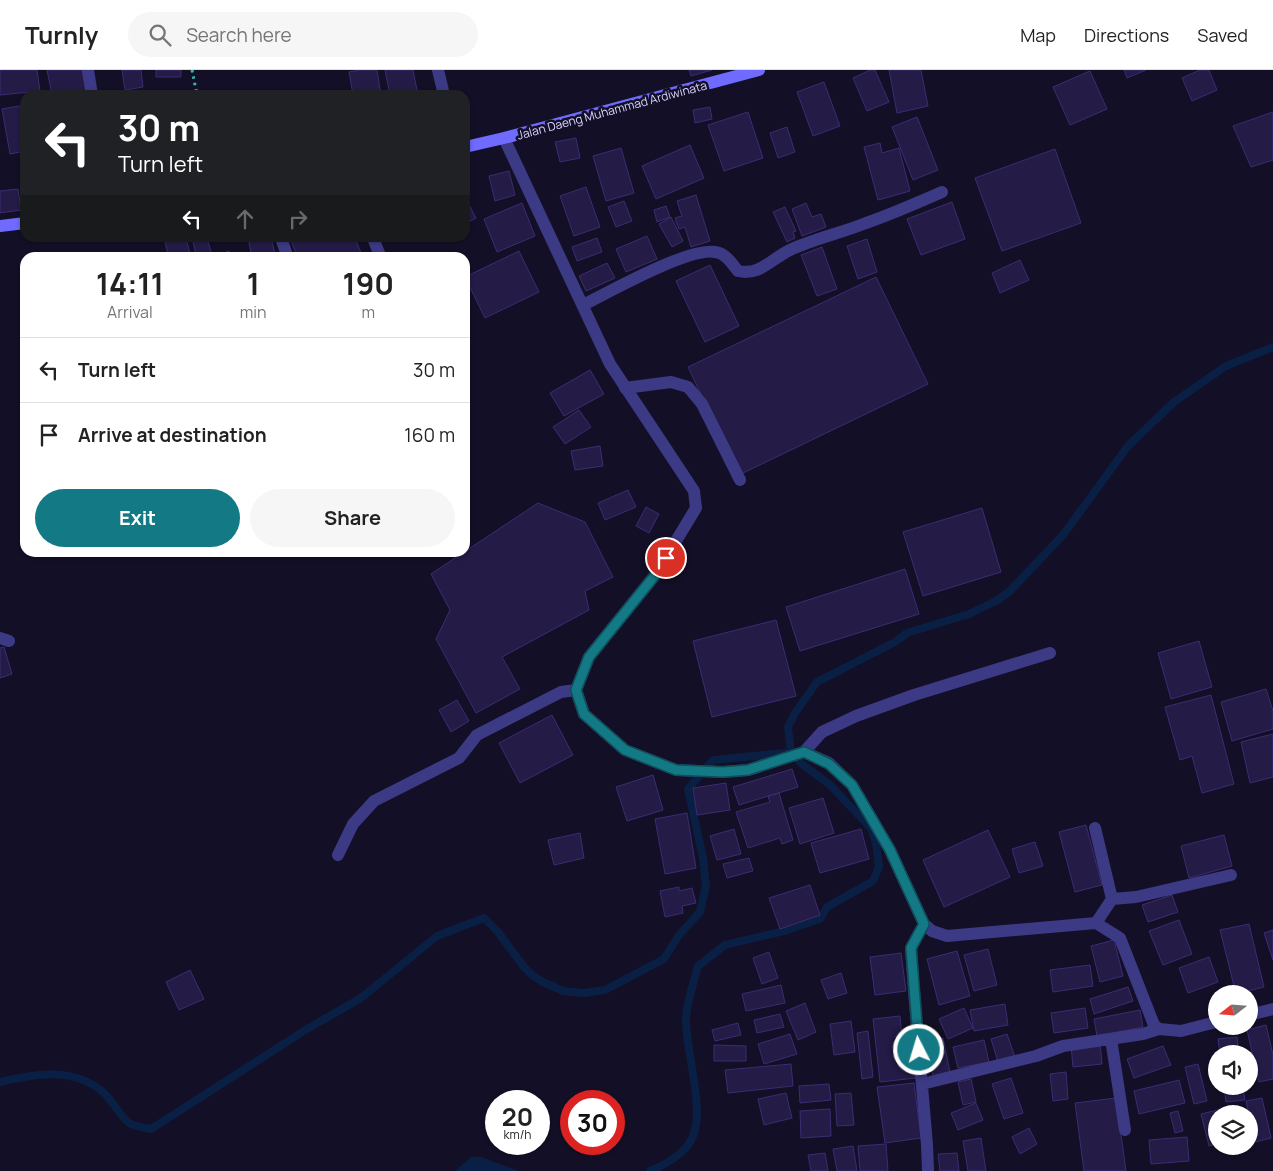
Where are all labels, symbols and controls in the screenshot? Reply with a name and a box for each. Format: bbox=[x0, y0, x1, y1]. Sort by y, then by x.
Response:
search box bbox=[128, 12, 478, 57]
text: Turnly bbox=[25, 18, 98, 51]
icon: search bbox=[146, 21, 174, 49]
text: Search here bbox=[186, 22, 292, 48]
text: Map bbox=[1020, 23, 1056, 47]
text: Directions bbox=[1084, 23, 1169, 47]
text: Saved bbox=[1197, 23, 1248, 47]
street label: Jalan Daeng Muhammad Ardiwinata bbox=[515, 76, 709, 144]
text: 30 m bbox=[118, 104, 200, 152]
icon: left bbox=[35, 110, 100, 175]
text: Turn left bbox=[118, 149, 203, 179]
icon: left bbox=[178, 205, 206, 233]
icon: ahead bbox=[231, 205, 259, 233]
icon: right bbox=[284, 205, 312, 233]
text: 14:11 bbox=[96, 263, 164, 304]
text: 1 bbox=[247, 263, 260, 304]
text: 190 bbox=[343, 263, 394, 304]
text: Arrival bbox=[107, 301, 153, 323]
text: min bbox=[240, 301, 267, 323]
text: m bbox=[362, 301, 375, 323]
icon: left bbox=[35, 356, 63, 384]
text: Turn left bbox=[78, 357, 156, 383]
text: 30 m bbox=[413, 357, 455, 383]
icon: arrive bbox=[35, 421, 63, 449]
text: Arrive at destination bbox=[78, 422, 267, 448]
text: 160 m bbox=[404, 422, 455, 448]
button: Exit bbox=[35, 489, 240, 547]
button: Share bbox=[250, 489, 455, 547]
pin bbox=[645, 537, 687, 579]
icon: arrive bbox=[652, 544, 680, 572]
north arrow bbox=[1208, 985, 1258, 1035]
map controls bbox=[1208, 985, 1258, 1155]
position arrow bbox=[892, 1023, 944, 1075]
button: sound bbox=[1208, 1045, 1258, 1095]
speed limit sign: 30 bbox=[560, 1090, 625, 1155]
text: 20 bbox=[502, 1099, 533, 1134]
button: layers bbox=[1208, 1105, 1258, 1155]
text: km/h bbox=[504, 1126, 531, 1143]

